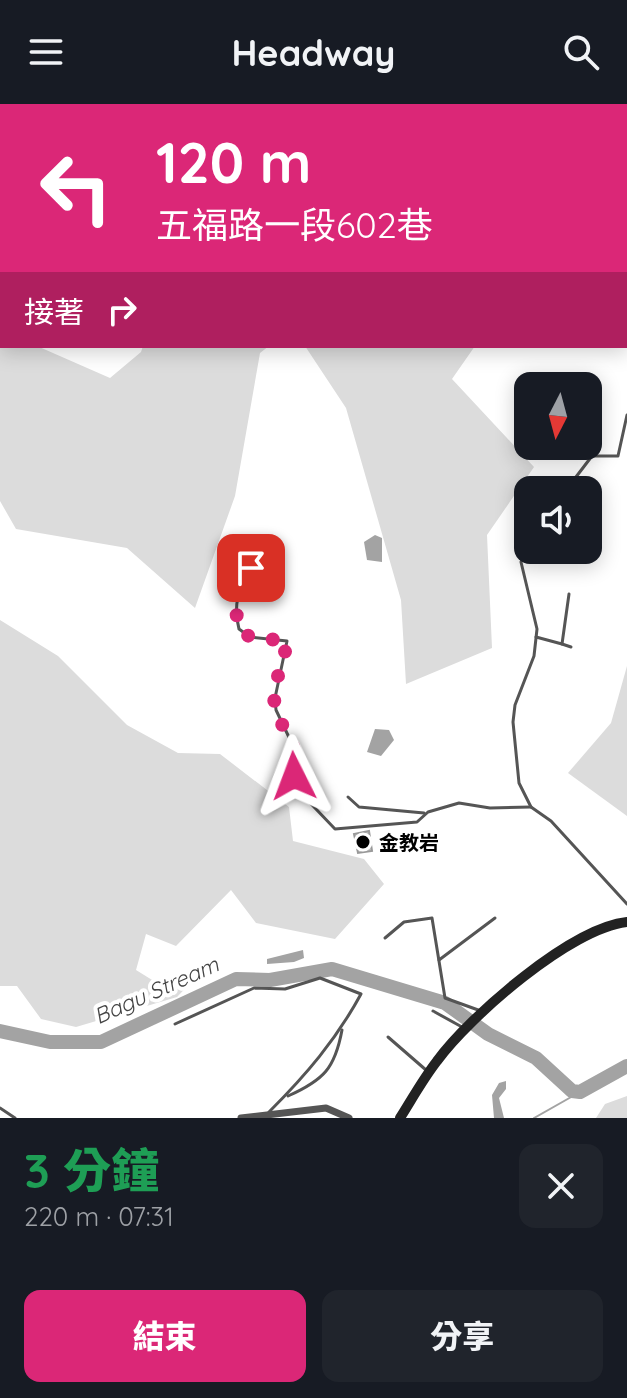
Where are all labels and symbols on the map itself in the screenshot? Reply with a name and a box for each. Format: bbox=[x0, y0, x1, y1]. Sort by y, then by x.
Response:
north arrow bbox=[514, 372, 602, 460]
pin bbox=[217, 534, 285, 602]
position arrow bbox=[252, 734, 336, 818]
place label: 金教岩 bbox=[379, 830, 439, 855]
marker: 金教岩 bbox=[354, 833, 372, 851]
water label: Bagu Stream bbox=[89, 950, 224, 1030]

